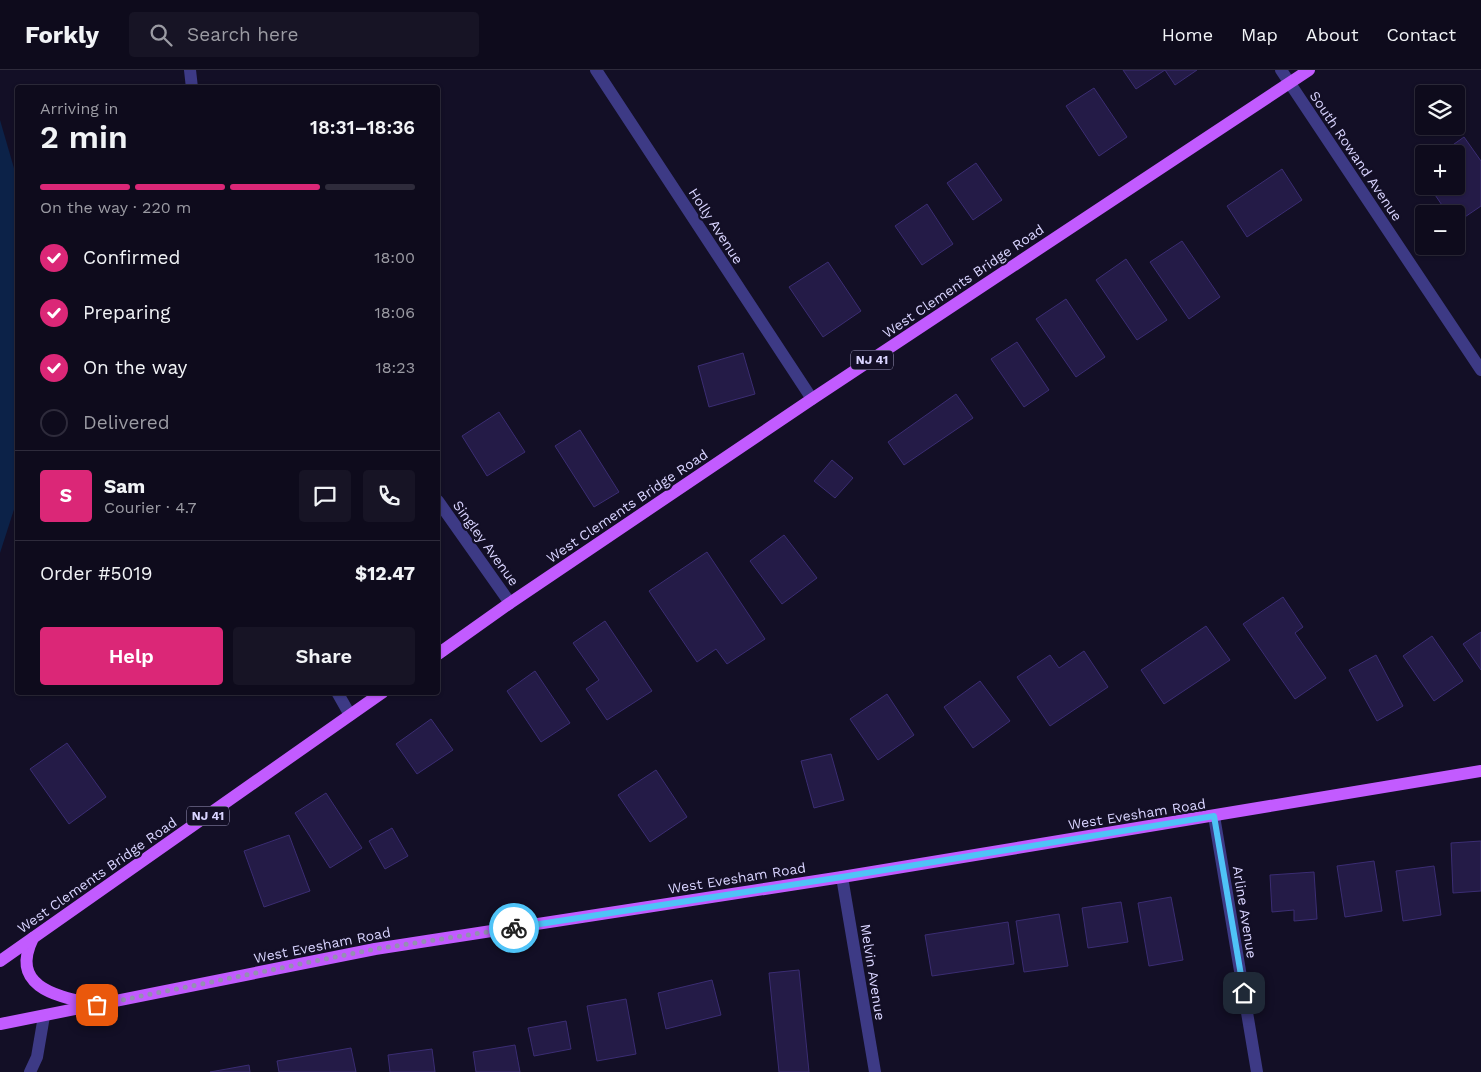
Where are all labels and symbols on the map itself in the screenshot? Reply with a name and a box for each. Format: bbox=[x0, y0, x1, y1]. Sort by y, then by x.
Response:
street label: South Rowand Avenue bbox=[1307, 88, 1405, 224]
street label: Holly Avenue bbox=[685, 185, 747, 267]
street label: West Clements Bridge Road bbox=[879, 221, 1047, 341]
road number: NJ 41 bbox=[851, 350, 893, 370]
street label: West Clements Bridge Road bbox=[543, 446, 711, 566]
street label: Singley Avenue bbox=[450, 497, 522, 589]
street label: West Evesham Road bbox=[1067, 795, 1207, 833]
road number: NJ 41 bbox=[187, 806, 229, 826]
street label: West Clements Bridge Road bbox=[14, 814, 180, 936]
street label: West Evesham Road bbox=[667, 859, 807, 897]
street label: Arline Avenue bbox=[1230, 865, 1260, 959]
courier bbox=[489, 903, 539, 953]
street label: Melvin Avenue bbox=[857, 923, 889, 1021]
street label: West Evesham Road bbox=[252, 924, 392, 966]
pin bbox=[1223, 972, 1265, 1014]
pin bbox=[76, 984, 118, 1026]

